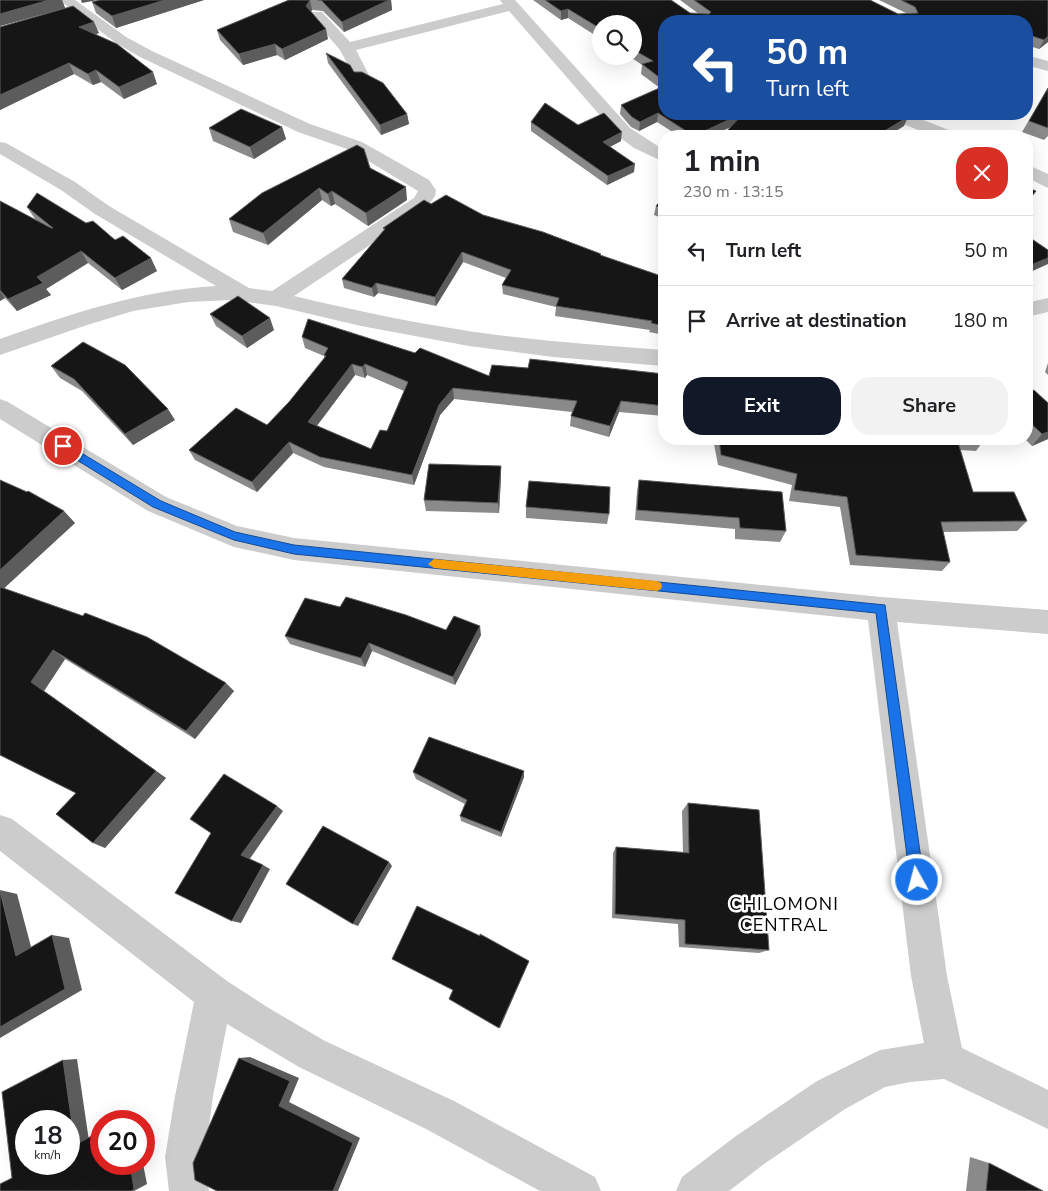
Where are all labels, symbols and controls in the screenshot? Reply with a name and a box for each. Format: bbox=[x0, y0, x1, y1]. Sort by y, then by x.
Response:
map controls bbox=[592, 15, 642, 65]
button: search bbox=[592, 15, 642, 65]
text: 50 m bbox=[766, 29, 848, 76]
icon: left bbox=[683, 35, 748, 100]
text: Turn left bbox=[766, 74, 849, 104]
text: 1 min bbox=[683, 141, 761, 182]
button: close bbox=[956, 147, 1008, 199]
text: 230 m · 13:15 bbox=[683, 181, 784, 203]
icon: left bbox=[683, 237, 711, 265]
text: Turn left bbox=[726, 238, 801, 264]
text: 50 m bbox=[964, 238, 1008, 264]
icon: arrive bbox=[683, 307, 711, 335]
text: Arrive at destination bbox=[726, 308, 907, 334]
text: 180 m bbox=[953, 308, 1008, 334]
button: Exit bbox=[683, 377, 841, 435]
button: Share bbox=[851, 377, 1008, 435]
pin bbox=[42, 425, 84, 467]
icon: arrive bbox=[49, 432, 77, 460]
position arrow bbox=[890, 853, 942, 905]
district label: CHILOMONI CENTRAL bbox=[729, 892, 839, 937]
speed limit sign: 20 bbox=[90, 1110, 155, 1175]
text: 18 bbox=[32, 1119, 63, 1153]
text: km/h bbox=[34, 1147, 61, 1163]

